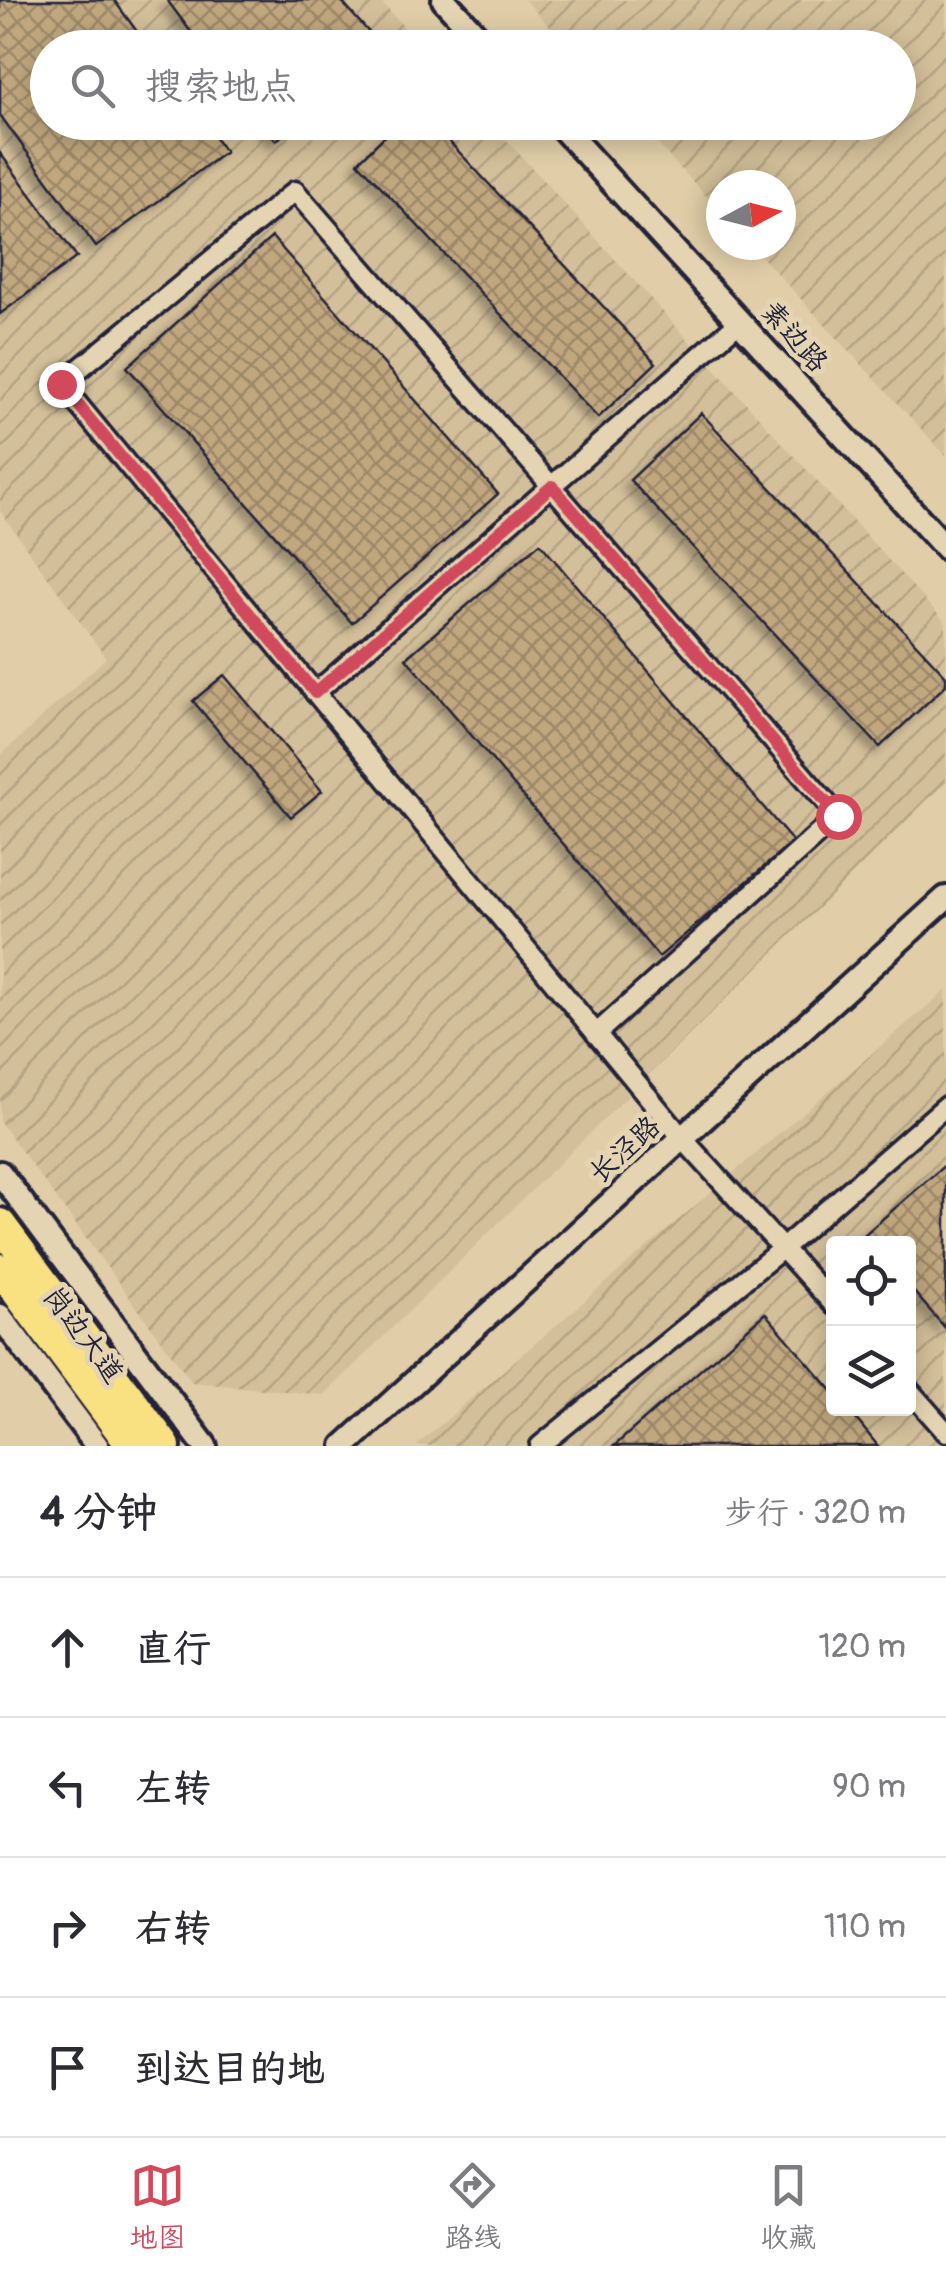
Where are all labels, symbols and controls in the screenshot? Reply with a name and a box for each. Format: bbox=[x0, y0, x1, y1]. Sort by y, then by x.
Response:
search box bbox=[30, 30, 916, 140]
icon: search bbox=[65, 58, 120, 113]
text: 搜索地点 bbox=[145, 63, 297, 111]
north arrow bbox=[706, 170, 796, 260]
street label: 素边路 bbox=[753, 294, 835, 380]
route end bbox=[39, 362, 85, 408]
route start bbox=[816, 794, 862, 840]
street label: 长泾路 bbox=[582, 1109, 668, 1191]
map controls bbox=[826, 1236, 916, 1416]
button: locate bbox=[826, 1236, 916, 1326]
street label: 岗边大道 bbox=[35, 1280, 131, 1390]
button: layers bbox=[826, 1326, 916, 1416]
text: 4 分钟 bbox=[40, 1487, 157, 1539]
text: 步行 · 320 m bbox=[725, 1493, 906, 1533]
icon: ahead bbox=[40, 1620, 95, 1675]
text: 直行 bbox=[135, 1625, 211, 1673]
text: 120 m bbox=[818, 1627, 906, 1667]
icon: left bbox=[40, 1760, 95, 1815]
text: 左转 bbox=[135, 1765, 211, 1813]
text: 90 m bbox=[832, 1767, 906, 1807]
icon: right bbox=[40, 1900, 95, 1955]
text: 右转 bbox=[135, 1905, 211, 1953]
text: 110 m bbox=[824, 1907, 906, 1947]
icon: arrive bbox=[40, 2040, 95, 2095]
text: 到达目的地 bbox=[135, 2045, 325, 2093]
tab: 地图 bbox=[130, 2158, 186, 2256]
tab: 路线 bbox=[445, 2158, 501, 2256]
tab: 收藏 bbox=[760, 2158, 816, 2256]

